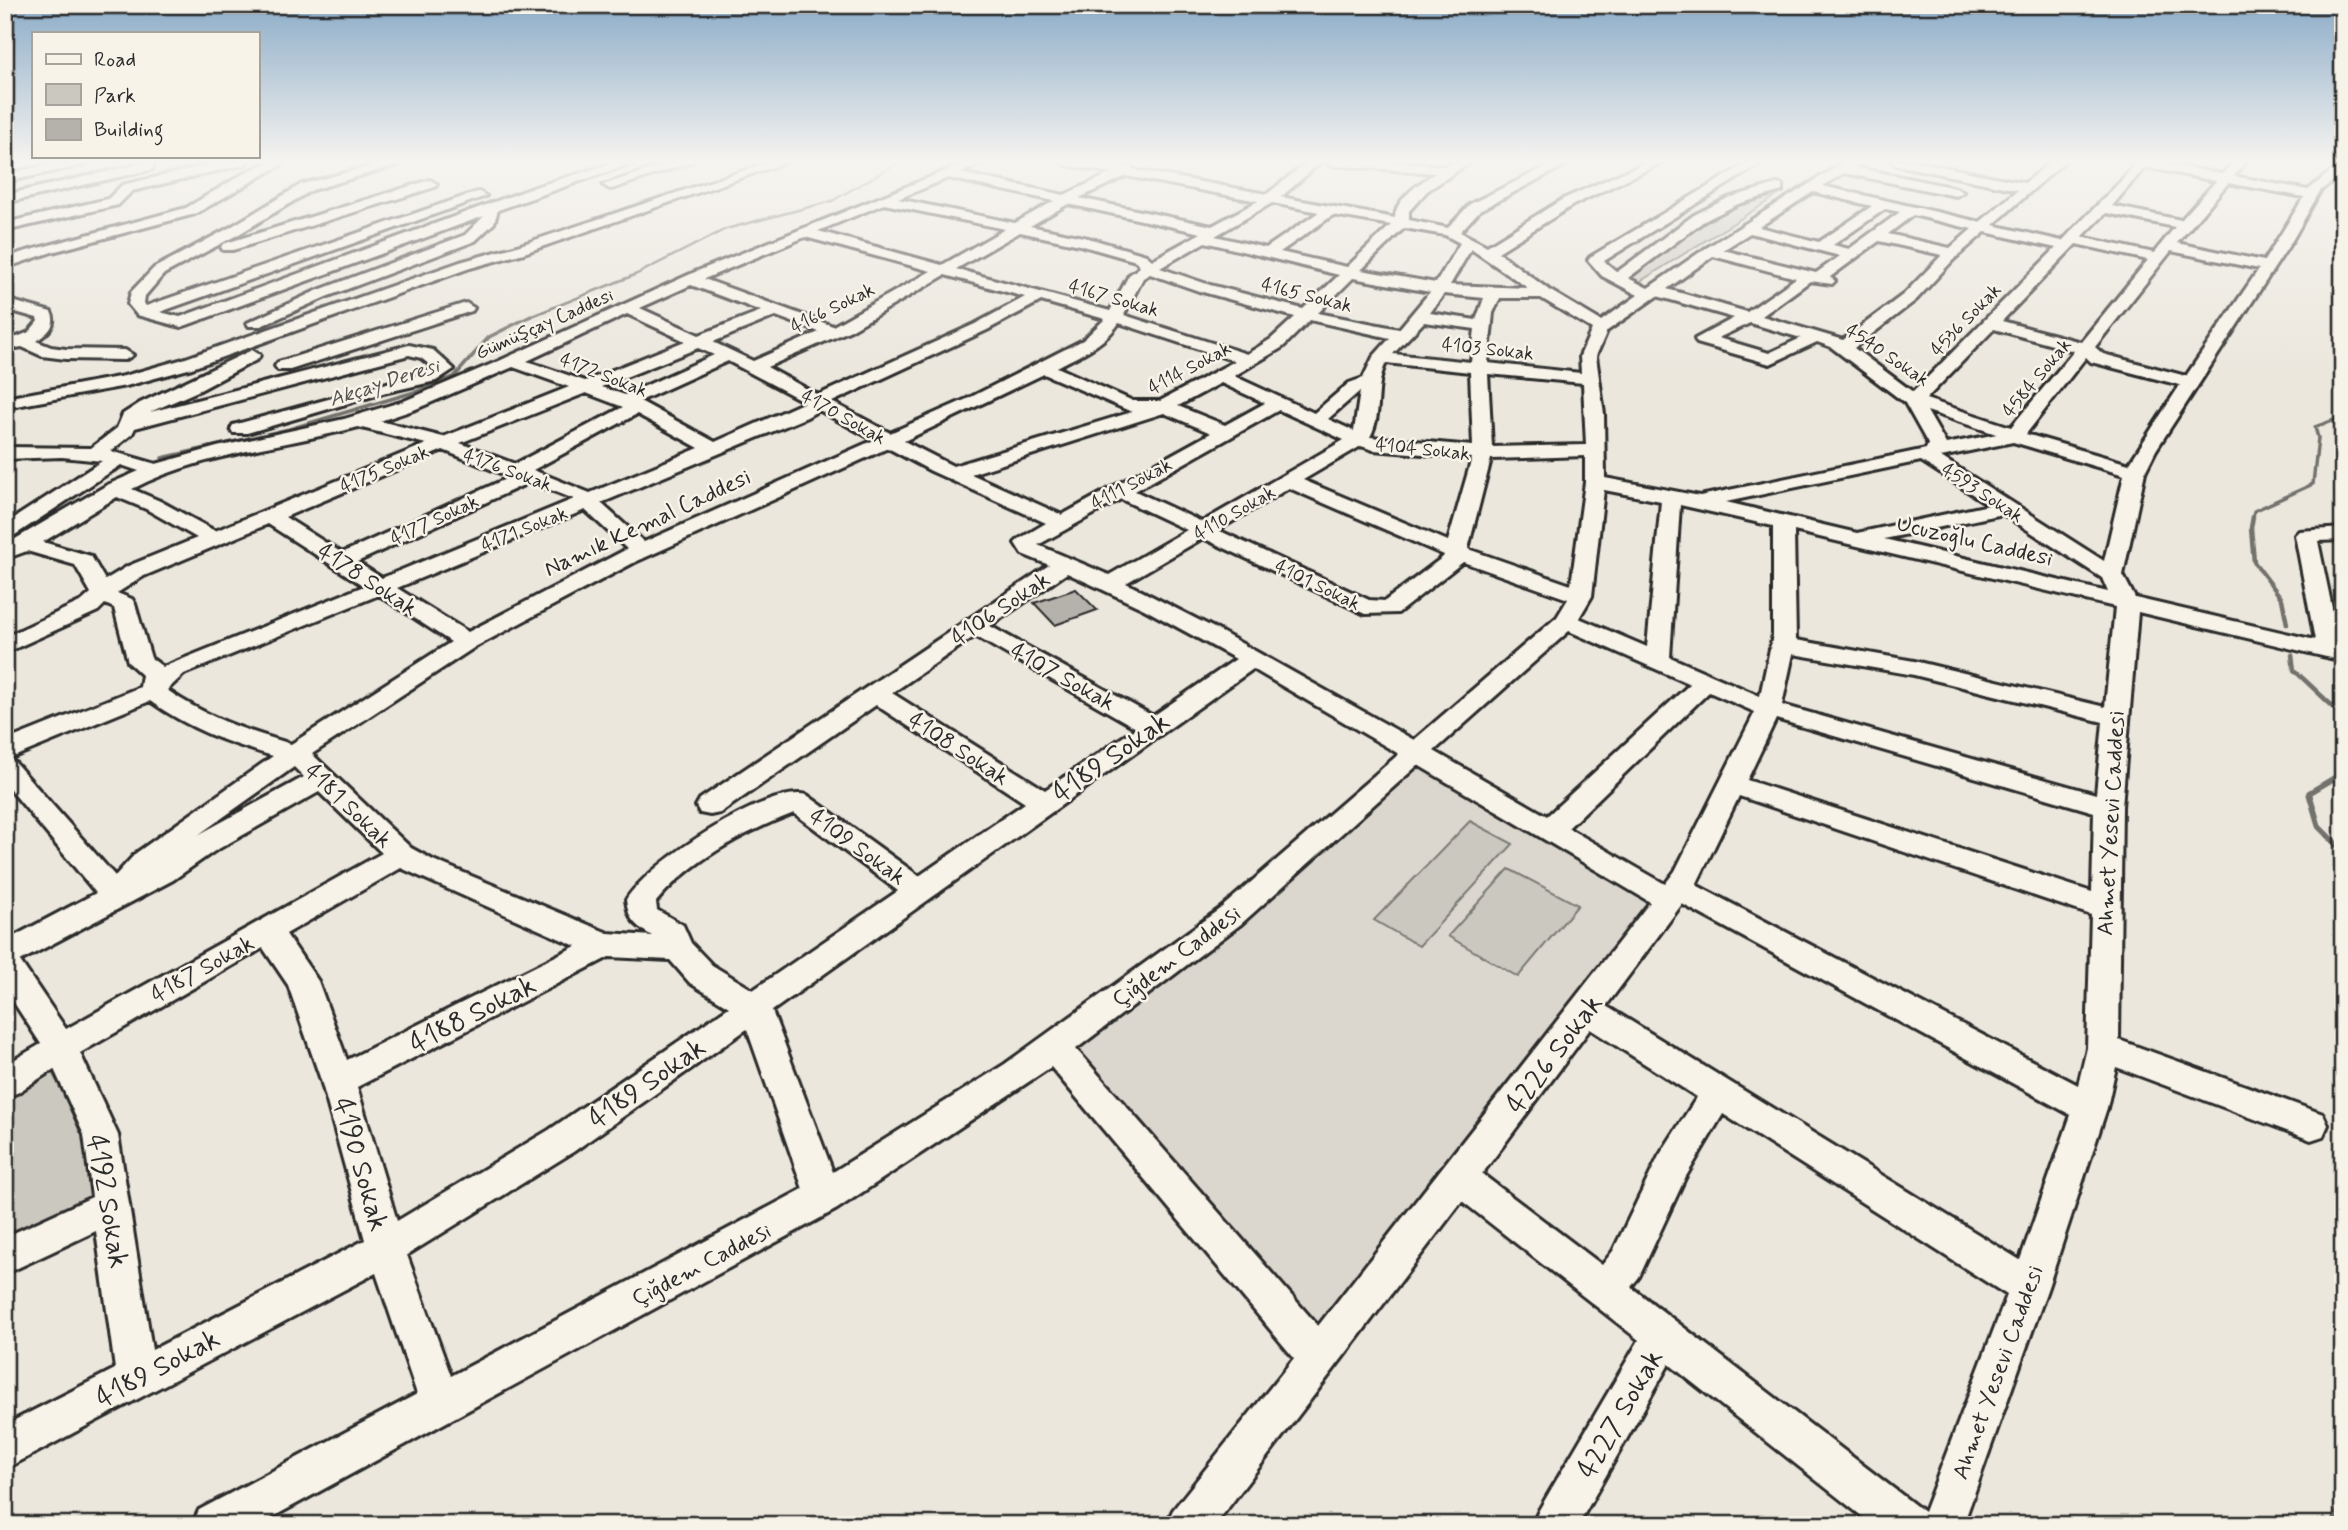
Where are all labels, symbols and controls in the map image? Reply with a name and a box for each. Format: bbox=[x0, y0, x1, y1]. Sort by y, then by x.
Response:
legend bbox=[32, 32, 259, 158]
text: Road bbox=[94, 46, 136, 74]
text: Park bbox=[94, 82, 136, 110]
text: Building bbox=[94, 116, 164, 146]
street label: 4165 Sokak bbox=[1259, 272, 1355, 319]
street label: 4167 Sokak bbox=[1065, 274, 1162, 323]
street label: 4166 Sokak bbox=[786, 277, 879, 340]
street label: 4536 Sokak bbox=[1925, 278, 2007, 362]
street label: Gümüşçay Caddesi bbox=[472, 283, 618, 367]
street label: 4540 Sokak bbox=[1840, 318, 1934, 393]
street label: 4103 Sokak bbox=[1441, 332, 1535, 367]
street label: 4584 Sokak bbox=[1997, 333, 2077, 423]
street label: 4114 Sokak bbox=[1144, 336, 1236, 401]
street label: 4172 Sokak bbox=[556, 347, 651, 404]
water label: Akçay Deresi bbox=[326, 351, 445, 414]
street label: 4170 Sokak bbox=[796, 384, 890, 451]
street label: 4104 Sokak bbox=[1374, 432, 1471, 467]
street label: 4175 Sokak bbox=[336, 439, 433, 499]
street label: 4176 Sokak bbox=[460, 443, 555, 498]
street label: 4111 Sokak bbox=[1087, 453, 1177, 516]
street label: 4593 Sokak bbox=[1936, 457, 2028, 529]
street label: Namık Kemal Caddesi bbox=[540, 463, 756, 585]
street label: 4110 Sokak bbox=[1189, 480, 1280, 547]
street label: 4177 Sokak bbox=[386, 489, 483, 552]
street label: 4171 Sokak bbox=[477, 501, 572, 558]
street label: Ucuzoğlu Caddesi bbox=[1893, 509, 2056, 575]
street label: 4178 Sokak bbox=[311, 537, 423, 624]
street label: 4101 Sokak bbox=[1270, 554, 1364, 617]
street label: 4106 Sokak bbox=[946, 566, 1056, 654]
street label: 4107 Sokak bbox=[1004, 637, 1120, 719]
street label: 4189 Sokak bbox=[1045, 704, 1178, 812]
street label: 4108 Sokak bbox=[902, 706, 1014, 793]
street label: Ahmet Yesevi Caddesi bbox=[2091, 710, 2133, 937]
street label: 4181 Sokak bbox=[297, 757, 398, 856]
street label: 4109 Sokak bbox=[802, 802, 911, 893]
street label: Çiğdem Caddesi bbox=[1107, 899, 1248, 1016]
street label: 4187 Sokak bbox=[146, 929, 260, 1011]
street label: 4188 Sokak bbox=[403, 967, 543, 1063]
street label: 4226 Sokak bbox=[1498, 987, 1612, 1122]
street label: 4189 Sokak bbox=[581, 1030, 714, 1138]
street label: 4190 Sokak bbox=[323, 1094, 396, 1236]
street label: 4192 Sokak bbox=[77, 1132, 137, 1271]
street label: Çiğdem Caddesi bbox=[627, 1217, 777, 1315]
street label: Ahmet Yesevi Caddesi bbox=[1946, 1262, 2052, 1484]
street label: 4189 Sokak bbox=[90, 1321, 227, 1417]
street label: 4227 Sokak bbox=[1569, 1343, 1673, 1485]

